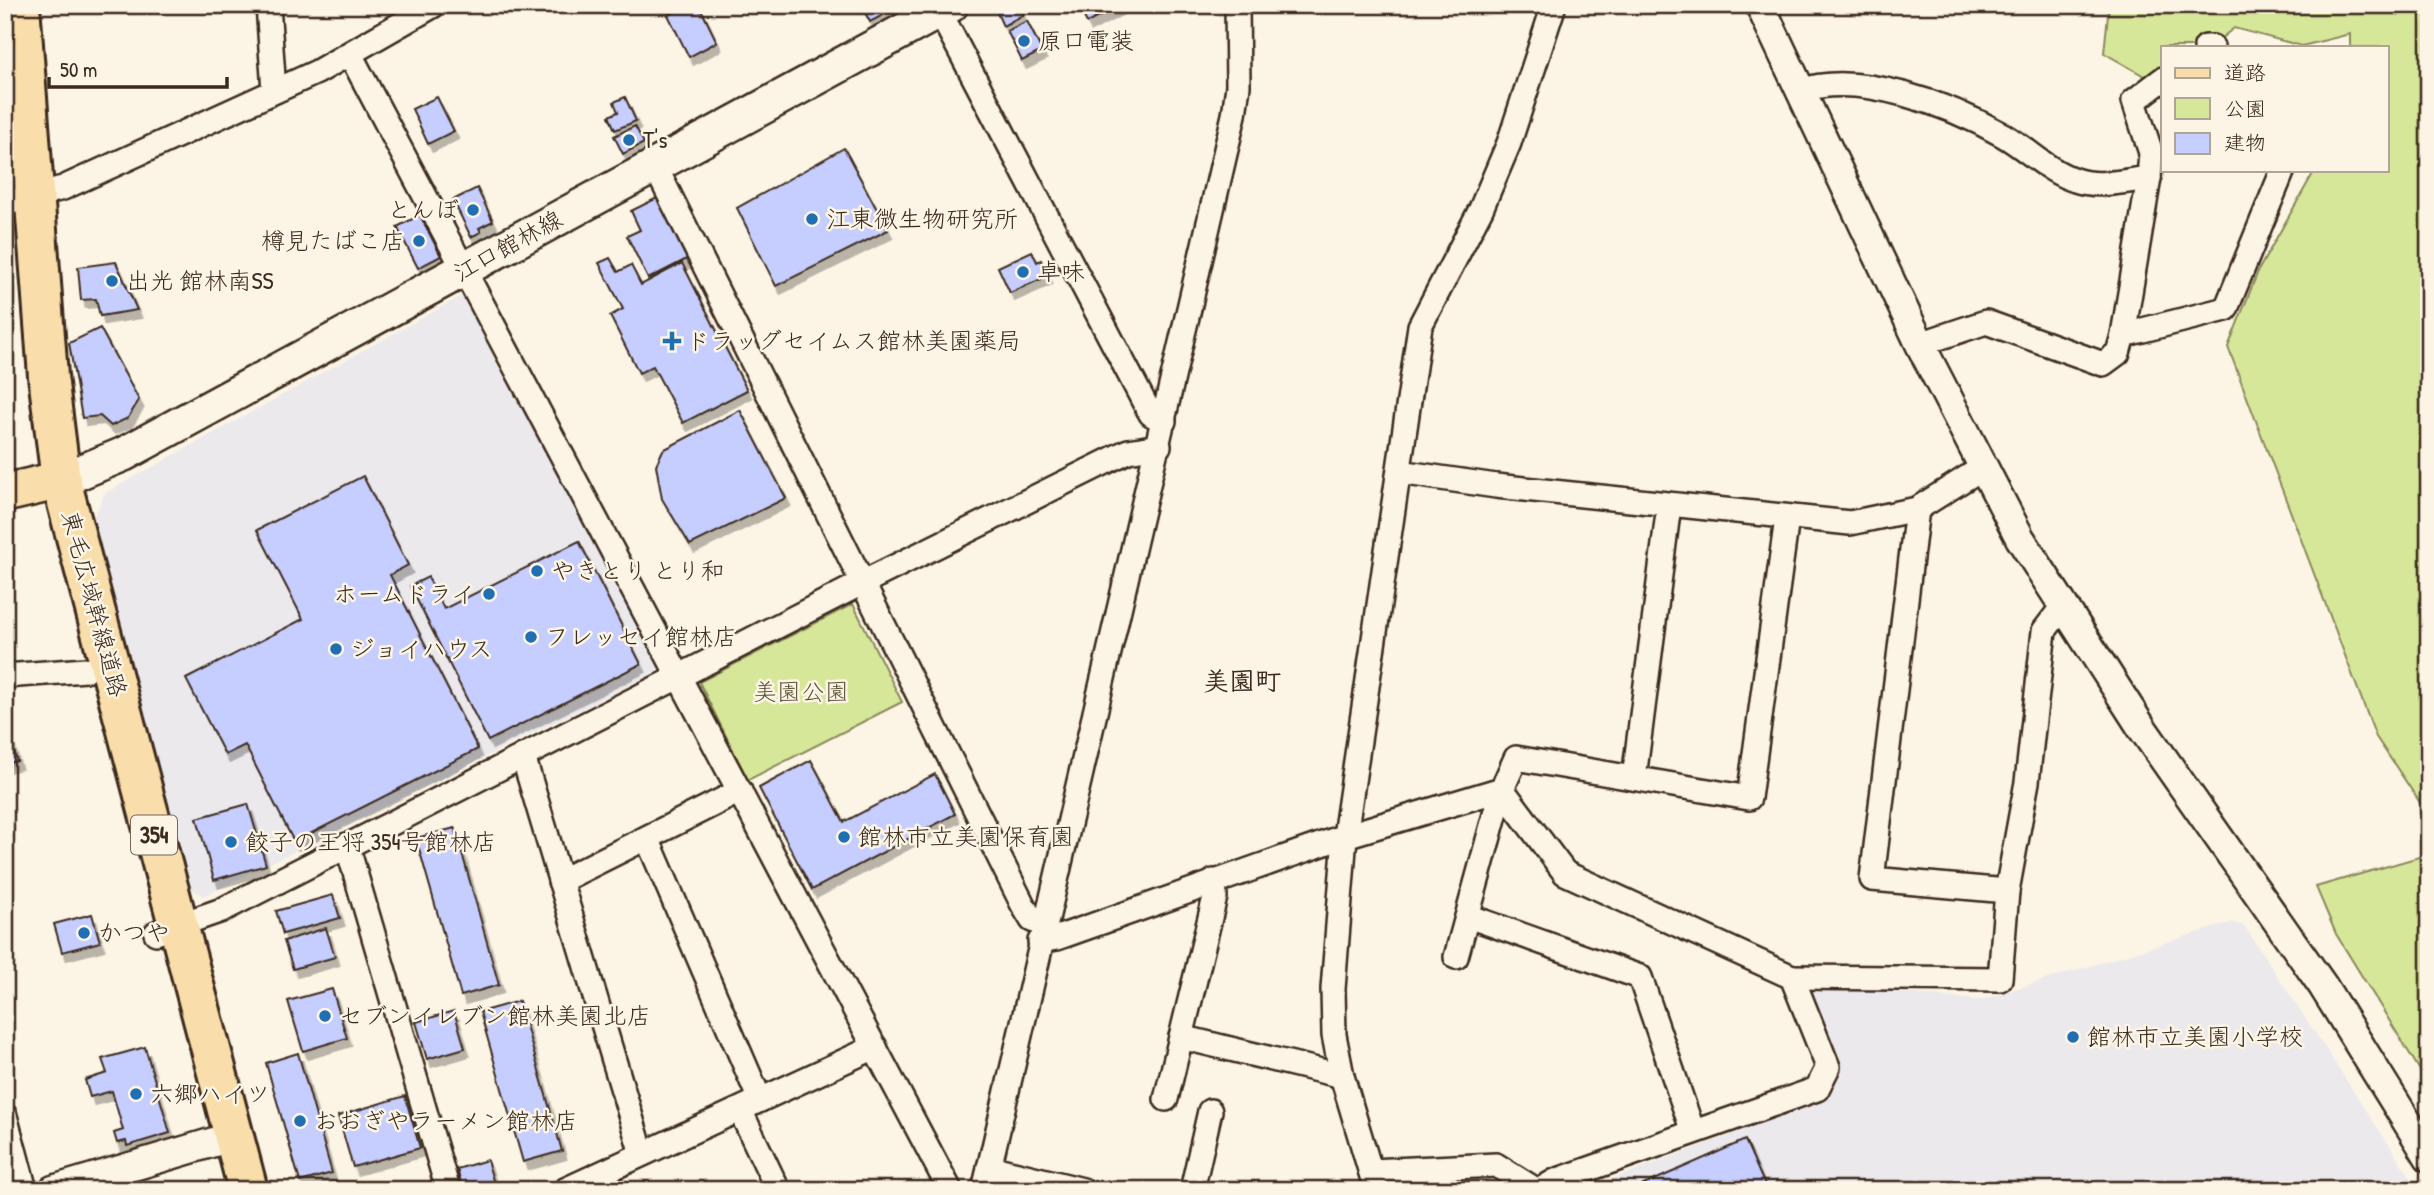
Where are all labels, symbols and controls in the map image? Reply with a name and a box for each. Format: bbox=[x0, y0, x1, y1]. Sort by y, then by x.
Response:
place label: 原口電装 bbox=[1038, 24, 1134, 56]
marker: 原口電装 bbox=[1016, 33, 1032, 49]
scale bar bbox=[49, 46, 228, 90]
legend bbox=[2161, 46, 2388, 172]
text: 50 m bbox=[60, 55, 97, 84]
text: 道路 bbox=[2224, 58, 2266, 87]
text: 公園 bbox=[2224, 94, 2266, 123]
place label: T's bbox=[643, 123, 667, 155]
text: 建物 bbox=[2224, 128, 2266, 157]
marker: T's bbox=[621, 132, 637, 148]
place label: とんぼ bbox=[387, 193, 459, 225]
street label: 江口館林線 bbox=[447, 202, 568, 288]
marker: とんぼ bbox=[465, 202, 481, 218]
place label: 江東微生物研究所 bbox=[826, 202, 1018, 234]
marker: 江東微生物研究所 bbox=[804, 211, 820, 227]
place label: 樽見たばこ店 bbox=[261, 224, 405, 256]
marker: 樽見たばこ店 bbox=[411, 233, 427, 249]
place label: 卓味 bbox=[1037, 255, 1085, 287]
place label: 出光 館林南SS bbox=[126, 264, 274, 296]
marker: 卓味 bbox=[1015, 264, 1031, 280]
marker: 出光 館林南SS bbox=[104, 273, 120, 289]
place label: ドラッグセイムス館林美園薬局 bbox=[686, 324, 1021, 356]
marker: ドラッグセイムス館林美園薬局 bbox=[664, 333, 680, 349]
street label: 東毛広域幹線道路 bbox=[55, 507, 135, 701]
place label: やきとり とり和 bbox=[551, 554, 725, 586]
marker: やきとり とり和 bbox=[529, 563, 545, 579]
place label: ホームドライ bbox=[333, 577, 475, 609]
marker: ホームドライ bbox=[481, 586, 497, 602]
place label: フレッセイ館林店 bbox=[545, 620, 737, 652]
marker: フレッセイ館林店 bbox=[523, 629, 539, 645]
place label: ジョイハウス bbox=[350, 632, 493, 664]
marker: ジョイハウス bbox=[328, 641, 344, 657]
district label: 美園町 bbox=[1203, 663, 1281, 698]
park label: 美園公園 bbox=[753, 675, 849, 707]
road number: 354 bbox=[131, 816, 177, 855]
place label: 館林市立美園保育園 bbox=[858, 820, 1074, 852]
place label: 餃子の王将 354号館林店 bbox=[245, 825, 496, 857]
marker: 館林市立美園保育園 bbox=[836, 829, 852, 845]
marker: 餃子の王将 354号館林店 bbox=[223, 834, 239, 850]
place label: かつや bbox=[98, 916, 170, 948]
marker: かつや bbox=[76, 925, 92, 941]
place label: セブンイレブン館林美園北店 bbox=[339, 999, 651, 1031]
marker: セブンイレブン館林美園北店 bbox=[317, 1008, 333, 1024]
place label: 館林市立美園小学校 bbox=[2087, 1020, 2303, 1052]
marker: 館林市立美園小学校 bbox=[2065, 1029, 2081, 1045]
place label: 六郷ハイツ bbox=[150, 1077, 270, 1109]
marker: 六郷ハイツ bbox=[128, 1086, 144, 1102]
place label: おおぎやラーメン館林店 bbox=[314, 1104, 578, 1136]
marker: おおぎやラーメン館林店 bbox=[292, 1113, 308, 1129]

